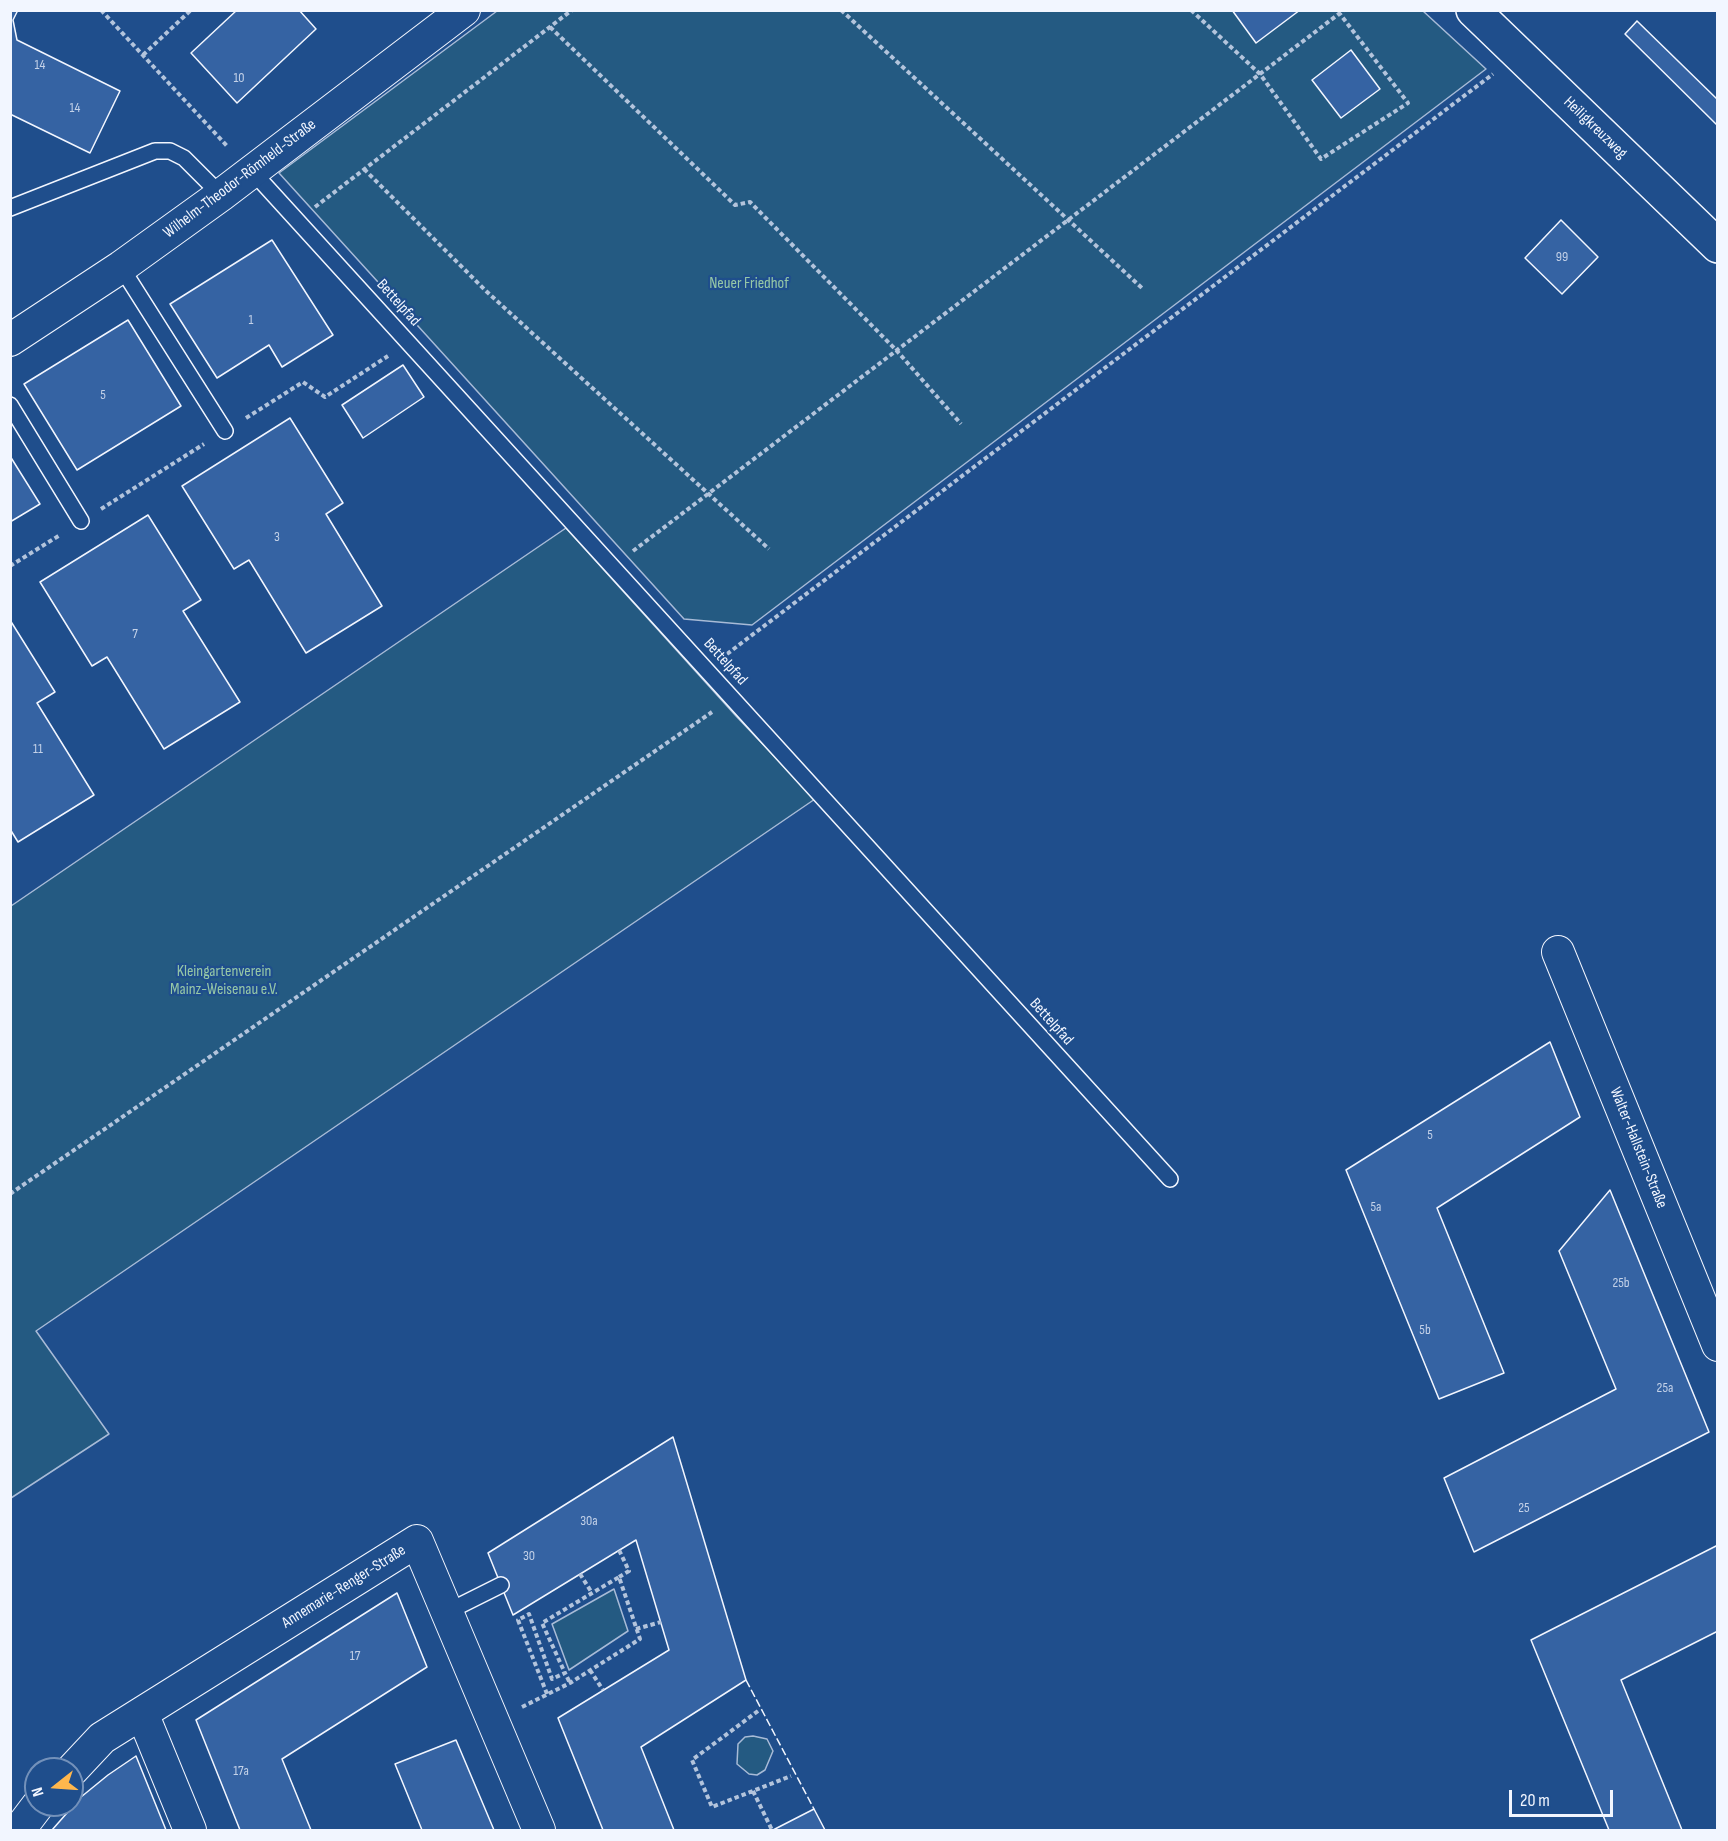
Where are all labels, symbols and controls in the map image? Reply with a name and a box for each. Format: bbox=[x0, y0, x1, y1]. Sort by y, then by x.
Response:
house number: 14 bbox=[35, 57, 45, 73]
house number: 10 bbox=[233, 70, 245, 86]
street label: Heiligkreuzweg bbox=[1559, 93, 1631, 163]
house number: 14 bbox=[70, 100, 80, 116]
street label: Wilhelm-Theodor-Römheld-Straße bbox=[160, 115, 320, 243]
house number: 99 bbox=[1556, 249, 1568, 265]
park label: Neuer Friedhof bbox=[709, 274, 789, 294]
street label: Bettelpfad bbox=[372, 276, 424, 330]
house number: 1 bbox=[249, 312, 253, 328]
house number: 5 bbox=[100, 387, 106, 403]
house number: 3 bbox=[274, 529, 280, 545]
house number: 7 bbox=[132, 626, 138, 642]
street label: Bettelpfad bbox=[699, 635, 751, 689]
house number: 11 bbox=[33, 741, 43, 757]
park label: Kleingartenverein Mainz-Weisenau e.V. bbox=[170, 962, 278, 1000]
street label: Bettelpfad bbox=[1025, 995, 1077, 1049]
street label: Walter-Hallstein-Straße bbox=[1605, 1085, 1671, 1211]
house number: 5 bbox=[1427, 1127, 1433, 1143]
house number: 5a bbox=[1370, 1199, 1382, 1215]
house number: 25b bbox=[1612, 1275, 1630, 1291]
house number: 5b bbox=[1419, 1322, 1431, 1338]
house number: 25a bbox=[1657, 1380, 1673, 1396]
house number: 25 bbox=[1518, 1500, 1530, 1516]
house number: 30a bbox=[580, 1513, 598, 1529]
street label: Annemarie-Renger-Straße bbox=[278, 1541, 410, 1633]
house number: 30 bbox=[523, 1548, 535, 1564]
house number: 17 bbox=[350, 1648, 360, 1664]
north arrow bbox=[24, 1757, 84, 1817]
house number: 17a bbox=[233, 1763, 249, 1779]
scale bar bbox=[1512, 1778, 1616, 1816]
text: N bbox=[28, 1785, 49, 1799]
text: 20 m bbox=[1520, 1790, 1550, 1811]

